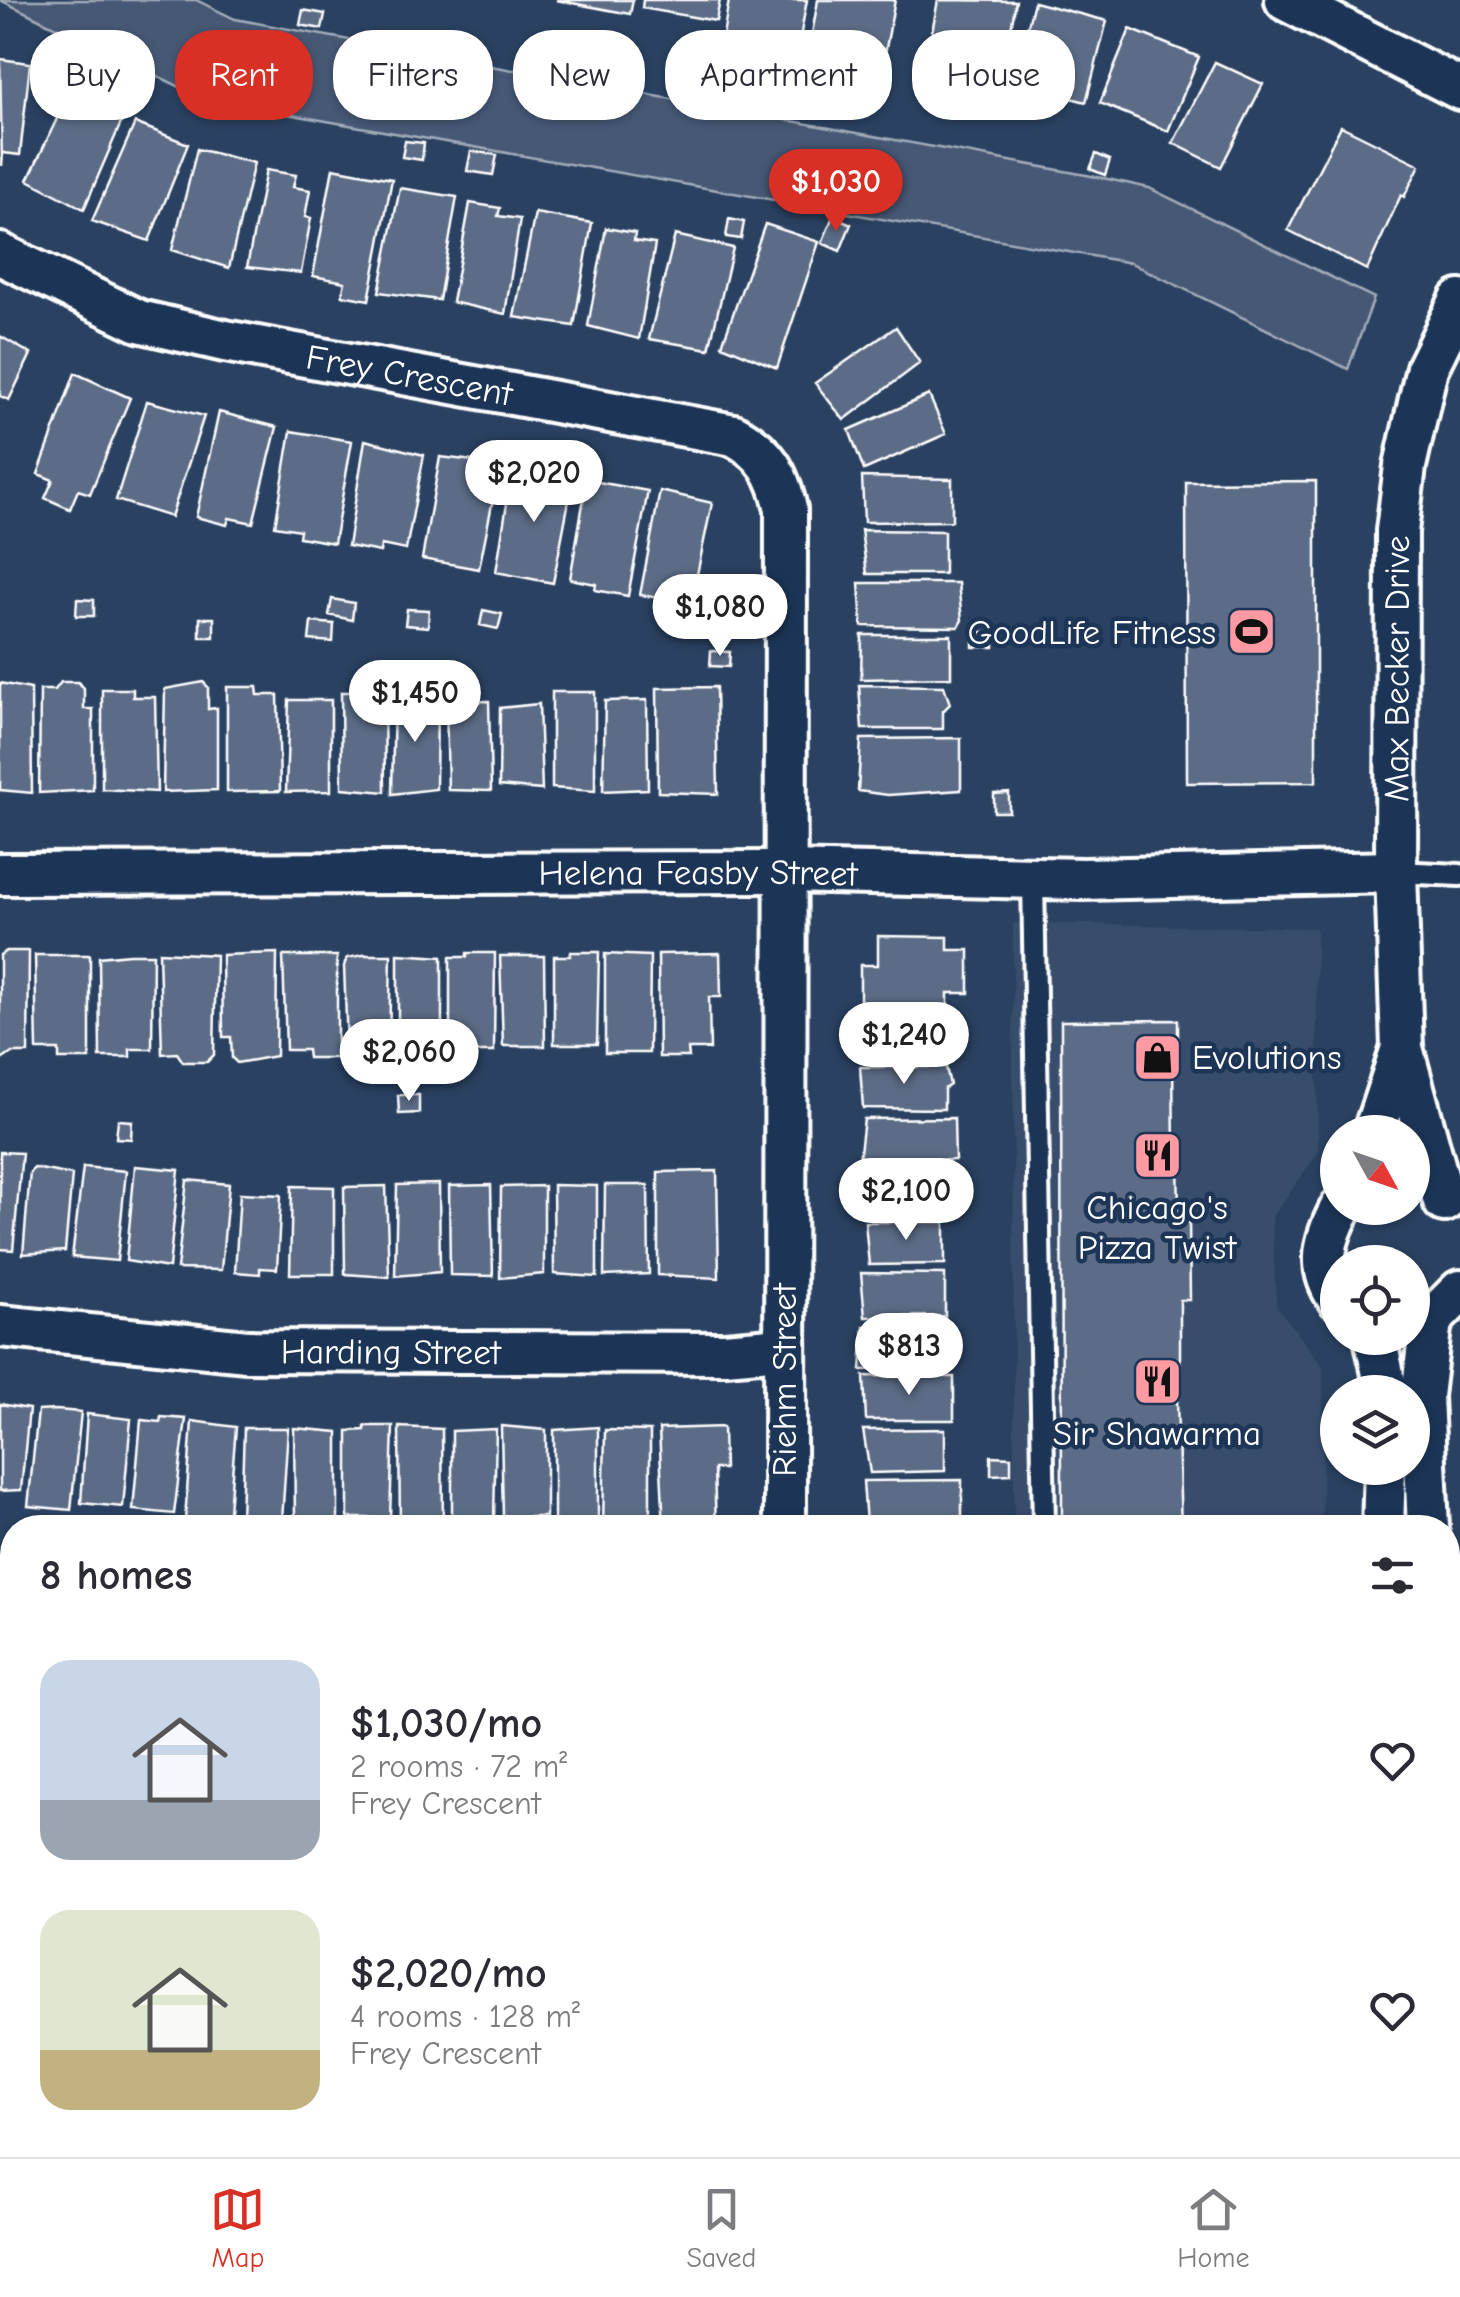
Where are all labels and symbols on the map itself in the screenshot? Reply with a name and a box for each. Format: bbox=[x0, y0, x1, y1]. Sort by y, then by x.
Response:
pin: $1,030 bbox=[755, 149, 917, 234]
street label: Frey Crescent bbox=[303, 336, 517, 415]
pin: $2,020 bbox=[453, 440, 615, 525]
street label: Max Becker Drive bbox=[1376, 535, 1418, 802]
pin: $1,080 bbox=[639, 574, 801, 659]
sports icon: GoodLife Fitness bbox=[1225, 606, 1277, 658]
place label: GoodLife Fitness bbox=[967, 612, 1216, 653]
pin: $1,450 bbox=[334, 660, 496, 745]
street label: Helena Feasby Street bbox=[538, 852, 859, 895]
pin: $1,240 bbox=[823, 1002, 985, 1087]
pin: $2,060 bbox=[328, 1019, 490, 1104]
shop icon: Evolutions bbox=[1131, 1031, 1183, 1083]
place label: Evolutions bbox=[1192, 1037, 1342, 1078]
north arrow bbox=[1320, 1115, 1430, 1225]
restaurant icon: Chicago's Pizza Twist bbox=[1131, 1129, 1183, 1181]
pin: $2,100 bbox=[825, 1158, 987, 1243]
place label: Chicago's Pizza Twist bbox=[1078, 1187, 1237, 1268]
street label: Riehm Street bbox=[764, 1282, 805, 1477]
pin: $813 bbox=[850, 1313, 968, 1398]
street label: Harding Street bbox=[281, 1331, 502, 1373]
restaurant icon: Sir Shawarma bbox=[1131, 1355, 1183, 1407]
place label: Sir Shawarma bbox=[1053, 1413, 1261, 1454]

